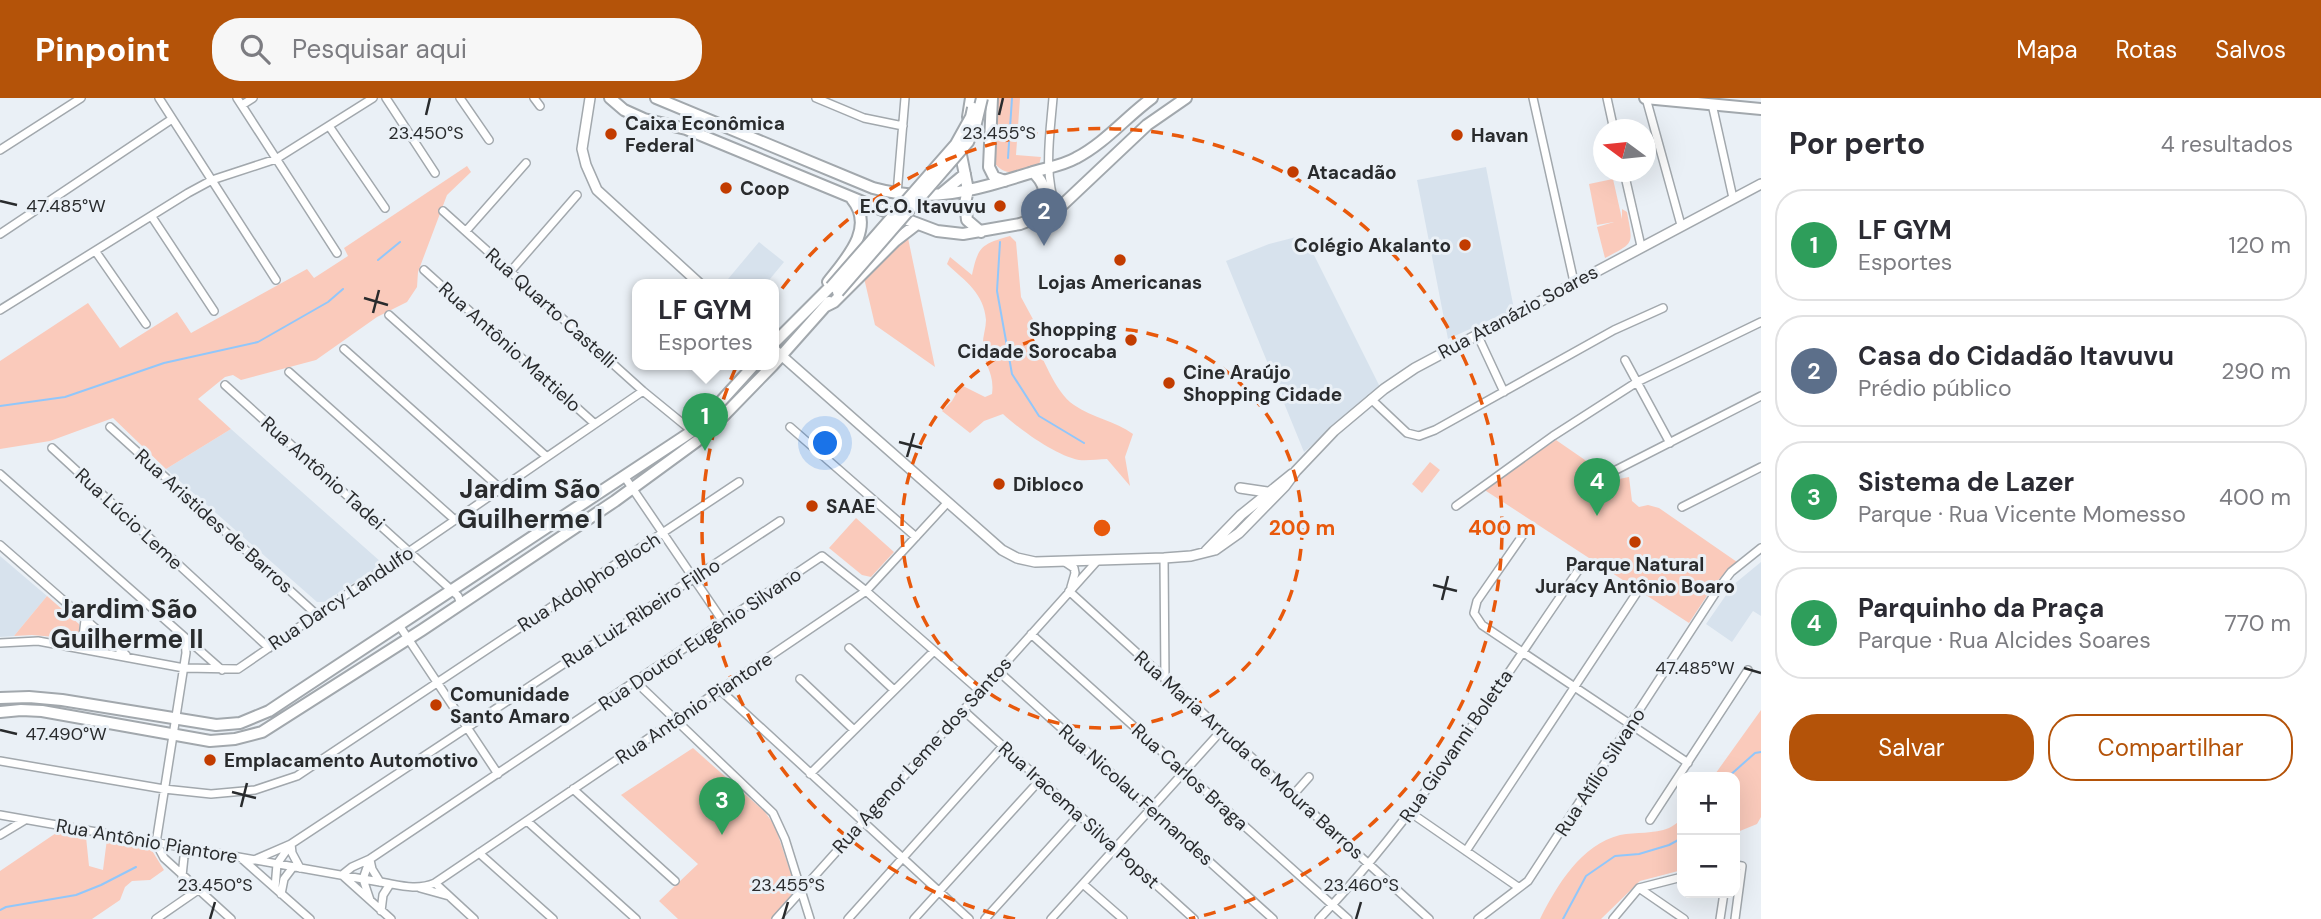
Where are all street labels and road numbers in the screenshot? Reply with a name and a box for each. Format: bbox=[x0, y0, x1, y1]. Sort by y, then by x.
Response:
street label: Rua Quarto Castelli bbox=[480, 242, 622, 374]
street label: Rua Atanázio Soares bbox=[1434, 259, 1602, 365]
street label: Rua Antônio Mattielo bbox=[434, 276, 586, 418]
street label: Rua Antônio Tadei bbox=[256, 411, 390, 535]
street label: Rua Aristides de Barros bbox=[130, 443, 298, 599]
street label: Rua Lúcio Leme bbox=[70, 463, 188, 575]
street label: Rua Adolpho Bloch bbox=[513, 527, 665, 637]
street label: Rua Darcy Landulfo bbox=[264, 540, 418, 656]
street label: Rua Luiz Ribeiro Filho bbox=[557, 552, 725, 674]
street label: Rua Doutor Eugênio Silvano bbox=[594, 562, 806, 716]
street label: Rua Maria Arruda de Moura Barros bbox=[1129, 645, 1369, 865]
street label: Rua Antônio Piantore bbox=[611, 646, 777, 770]
street label: Rua Agenor Leme dos Santos bbox=[827, 651, 1017, 859]
street label: Rua Giovanni Boletta bbox=[1394, 665, 1518, 827]
street label: Rua Atílio Silvano bbox=[1549, 703, 1651, 841]
street label: Rua Carlos Braga bbox=[1126, 718, 1254, 836]
street label: Rua Nicolau Fernandes bbox=[1053, 719, 1219, 871]
street label: Rua Iracema Silva Popst bbox=[993, 736, 1165, 894]
street label: Rua Antônio Piantore bbox=[54, 813, 240, 869]

